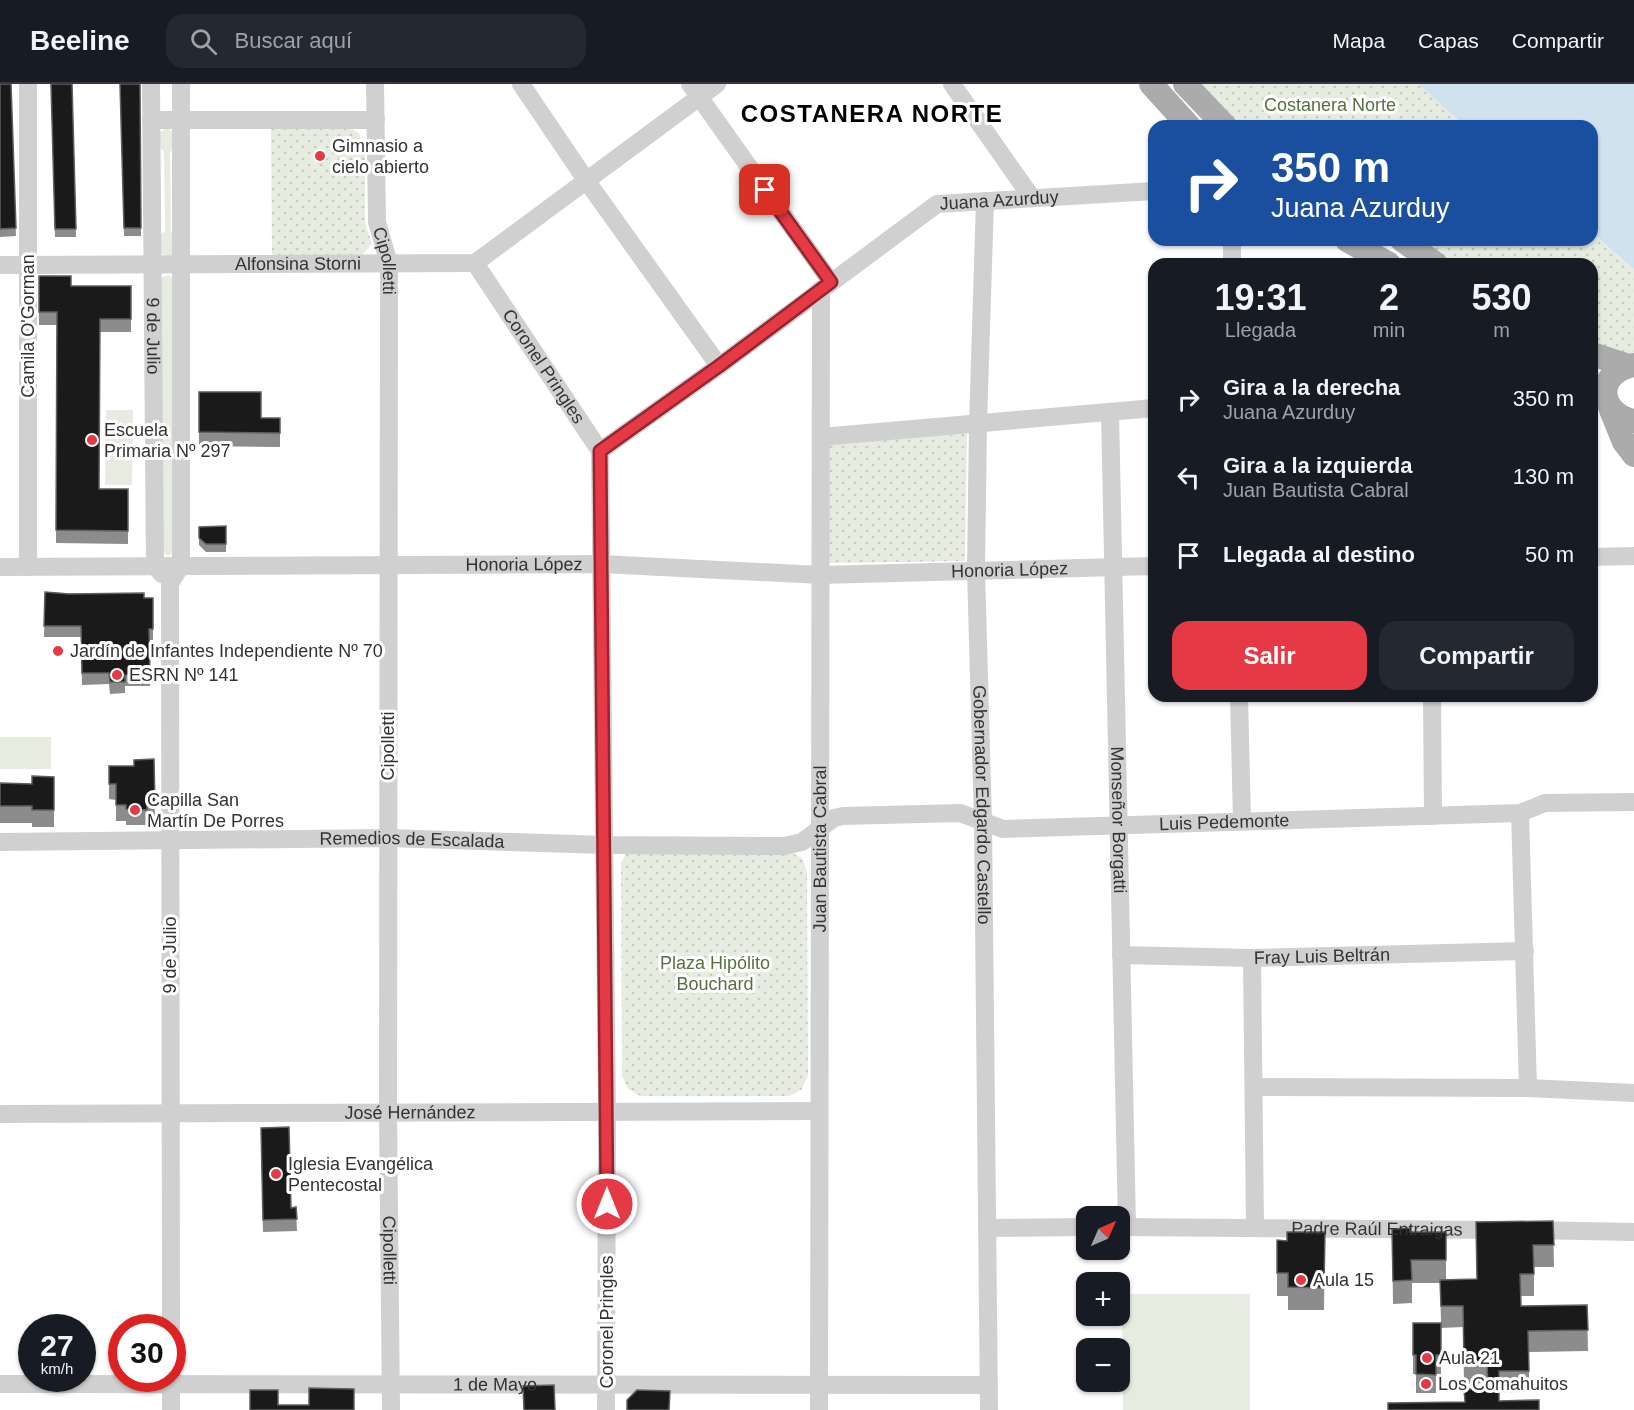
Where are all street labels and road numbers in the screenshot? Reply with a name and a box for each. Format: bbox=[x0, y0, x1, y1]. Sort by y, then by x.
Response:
street label: Juana Azurduy bbox=[939, 187, 1059, 214]
street label: Cipolletti bbox=[369, 224, 399, 295]
street label: Alfonsina Storni bbox=[235, 253, 361, 274]
street label: Camila O'Gorman bbox=[18, 254, 38, 398]
street label: 9 de Julio bbox=[143, 297, 163, 375]
street label: Coronel Pringles bbox=[498, 305, 589, 427]
street label: Honoria López bbox=[465, 554, 583, 575]
street label: Honoria López bbox=[951, 558, 1068, 581]
street label: Gobernador Edgardo Castello bbox=[969, 685, 994, 925]
street label: Cipolletti bbox=[378, 711, 398, 781]
street label: Monseñor Borgatti bbox=[1107, 746, 1130, 894]
street label: Juan Bautista Cabral bbox=[810, 765, 830, 933]
street label: Luis Pedemonte bbox=[1159, 810, 1290, 834]
street label: Remedios de Escalada bbox=[319, 828, 506, 852]
street label: 9 de Julio bbox=[160, 916, 180, 994]
street label: Fray Luis Beltrán bbox=[1254, 944, 1390, 968]
street label: José Hernández bbox=[344, 1102, 476, 1123]
street label: Cipolletti bbox=[379, 1216, 400, 1285]
street label: Padre Raúl Entraigas bbox=[1291, 1218, 1463, 1240]
street label: Coronel Pringles bbox=[597, 1255, 617, 1389]
street label: 1 de Mayo bbox=[453, 1374, 537, 1395]

